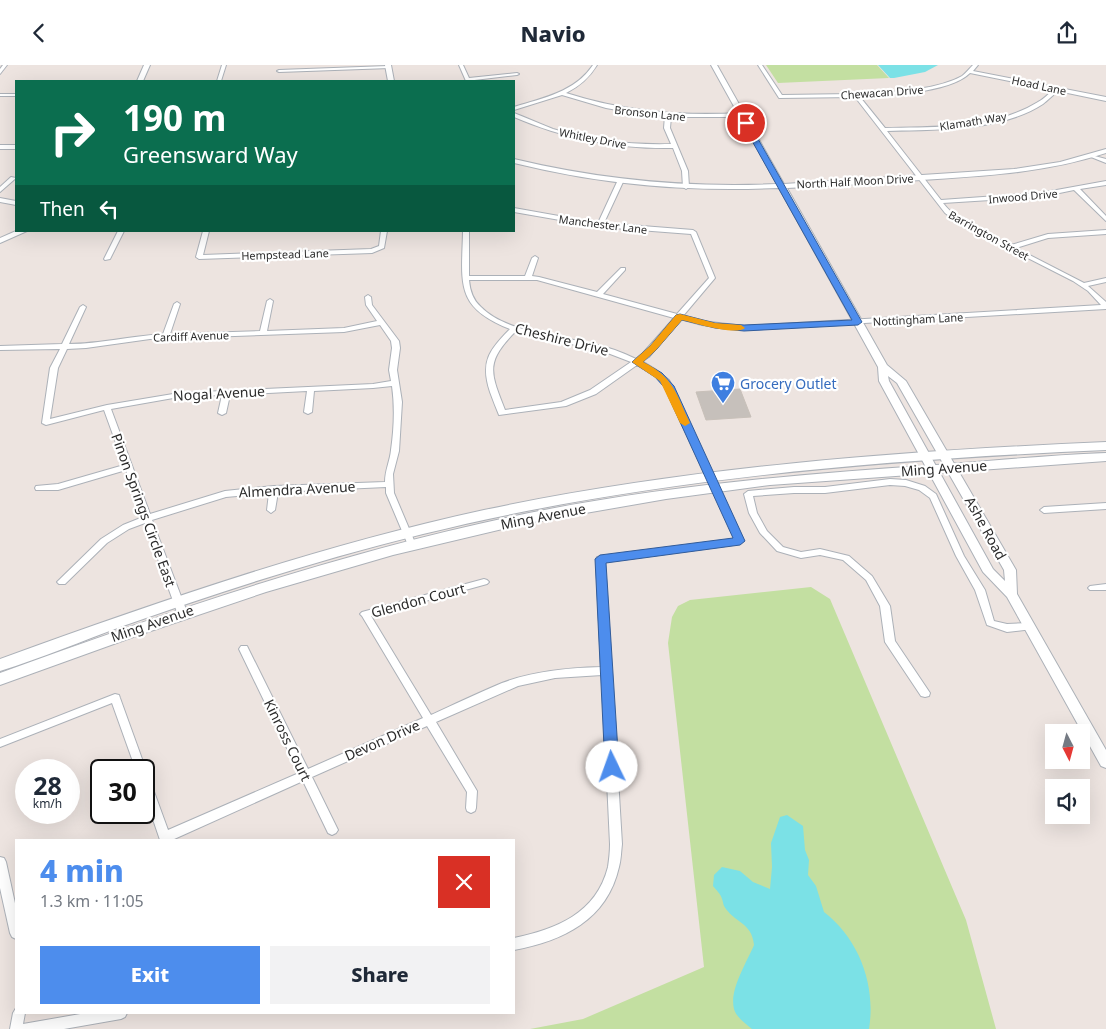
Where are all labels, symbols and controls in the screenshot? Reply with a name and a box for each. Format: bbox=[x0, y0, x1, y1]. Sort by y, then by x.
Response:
text: Navio bbox=[520, 18, 586, 48]
icon: back bbox=[25, 19, 53, 47]
icon: share bbox=[1053, 19, 1081, 47]
street label: Hoad Lane bbox=[1010, 72, 1068, 98]
street label: Chewacan Drive bbox=[840, 82, 924, 102]
text: 190 m bbox=[123, 94, 226, 141]
icon: right bbox=[40, 100, 105, 165]
street label: Bronson Lane bbox=[614, 102, 686, 124]
pin bbox=[725, 102, 767, 144]
street label: Klamath Way bbox=[938, 108, 1008, 134]
icon: arrive bbox=[732, 109, 760, 137]
street label: Whitley Drive bbox=[558, 124, 628, 152]
text: Greensward Way bbox=[123, 139, 298, 169]
street label: North Half Moon Drive bbox=[796, 170, 914, 192]
street label: Inwood Drive bbox=[988, 186, 1058, 206]
icon: left bbox=[95, 195, 123, 223]
text: Then bbox=[40, 196, 85, 222]
street label: Barrington Street bbox=[946, 207, 1032, 263]
street label: Manchester Lane bbox=[558, 211, 648, 237]
street label: Hempstead Lane bbox=[241, 245, 329, 263]
street label: Nottingham Lane bbox=[872, 309, 964, 329]
street label: Cheshire Drive bbox=[513, 318, 611, 360]
street label: Cardiff Avenue bbox=[153, 327, 229, 345]
supermarket icon: Grocery Outlet bbox=[710, 370, 736, 404]
place label: Grocery Outlet bbox=[740, 374, 837, 393]
street label: Nogal Avenue bbox=[173, 381, 266, 405]
street label: Pinon Springs Circle East bbox=[107, 431, 181, 589]
street label: Ming Avenue bbox=[900, 456, 988, 480]
street label: Almendra Avenue bbox=[238, 476, 356, 502]
street label: Ashe Road bbox=[961, 493, 1011, 563]
street label: Ming Avenue bbox=[499, 498, 587, 534]
street label: Glendon Court bbox=[369, 578, 467, 622]
street label: Ming Avenue bbox=[108, 600, 196, 646]
street label: Kinross Court bbox=[260, 696, 316, 784]
street label: Devon Drive bbox=[341, 715, 423, 765]
north arrow bbox=[1045, 724, 1090, 769]
map controls bbox=[1045, 724, 1090, 824]
position arrow bbox=[585, 740, 637, 792]
speed limit sign: 30 bbox=[90, 759, 155, 824]
text: 28 bbox=[33, 768, 62, 802]
button: sound bbox=[1045, 779, 1090, 824]
text: km/h bbox=[33, 795, 62, 812]
text: 4 min bbox=[40, 850, 124, 891]
button: close bbox=[438, 856, 490, 908]
text: 1.3 km · 11:05 bbox=[40, 890, 144, 912]
button: Exit bbox=[40, 946, 260, 1004]
button: Share bbox=[270, 946, 490, 1004]

